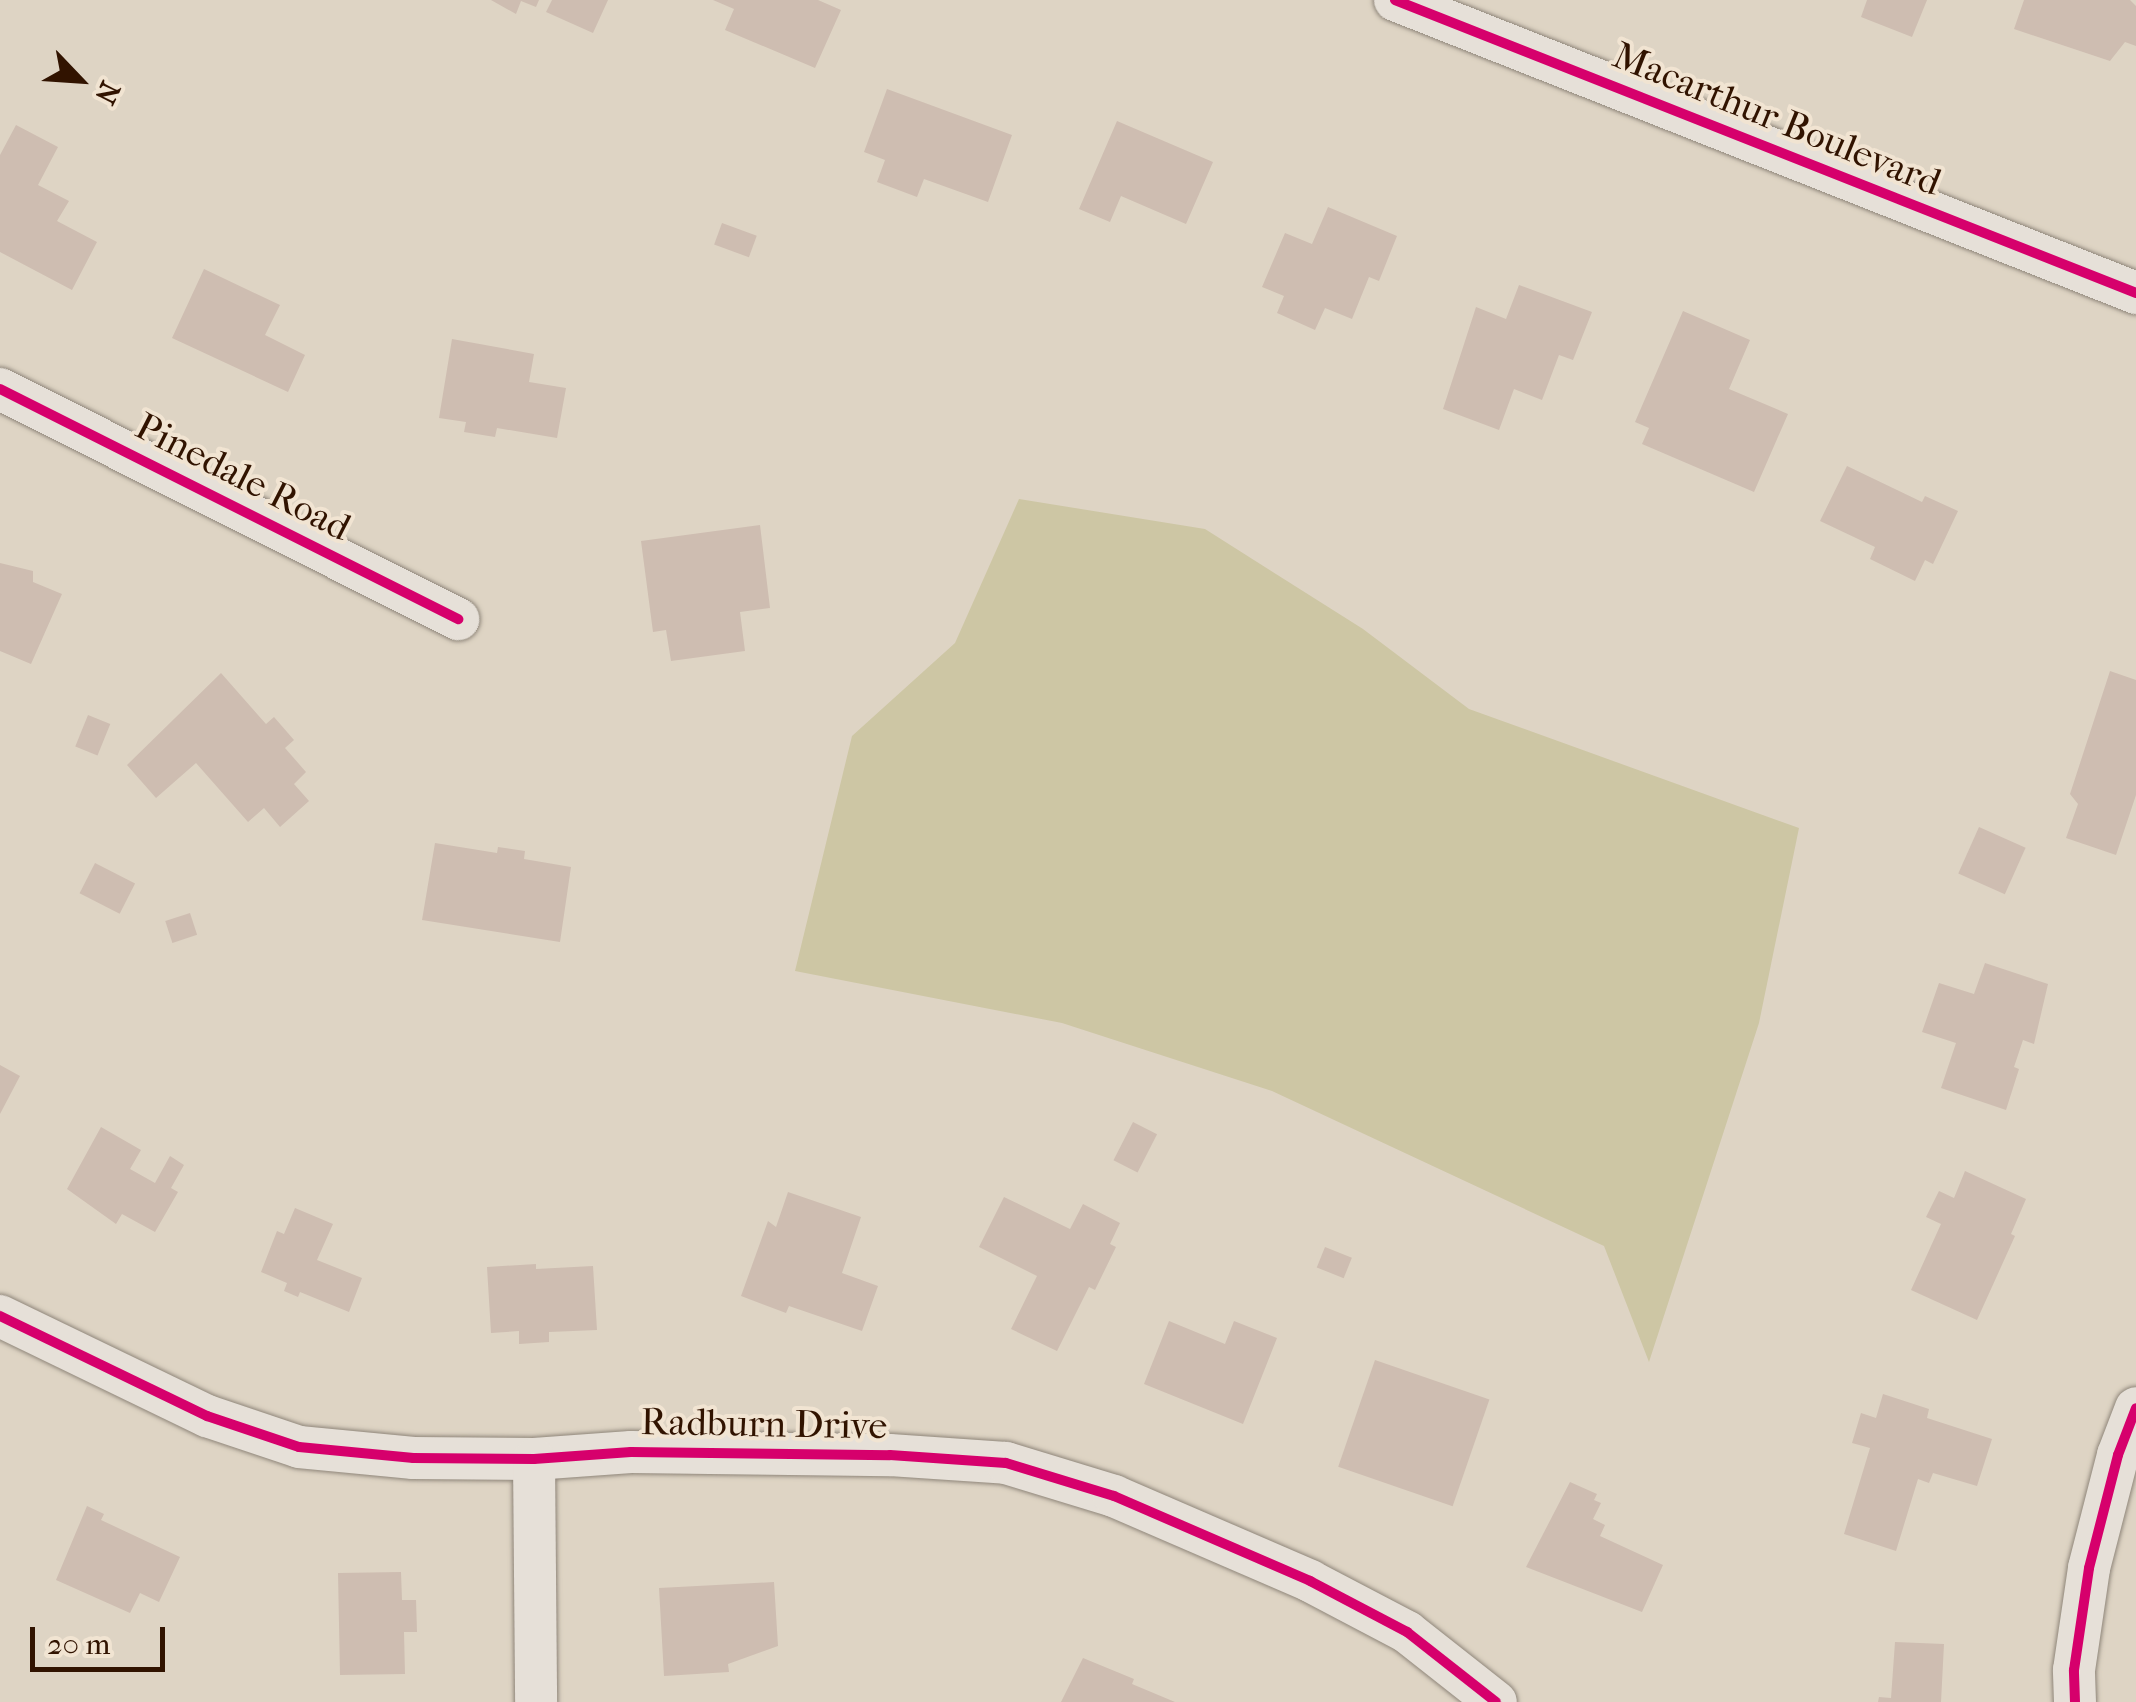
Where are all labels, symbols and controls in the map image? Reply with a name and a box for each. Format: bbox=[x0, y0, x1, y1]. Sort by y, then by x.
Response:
north arrow bbox=[30, 30, 130, 130]
street label: Macarthur Boulevard bbox=[1606, 32, 1948, 206]
text: N bbox=[88, 76, 127, 109]
street label: Pinedale Road bbox=[128, 403, 358, 551]
street label: Radburn Drive bbox=[640, 1399, 888, 1449]
scale bar bbox=[35, 1607, 170, 1669]
text: 20 m bbox=[47, 1627, 110, 1662]

